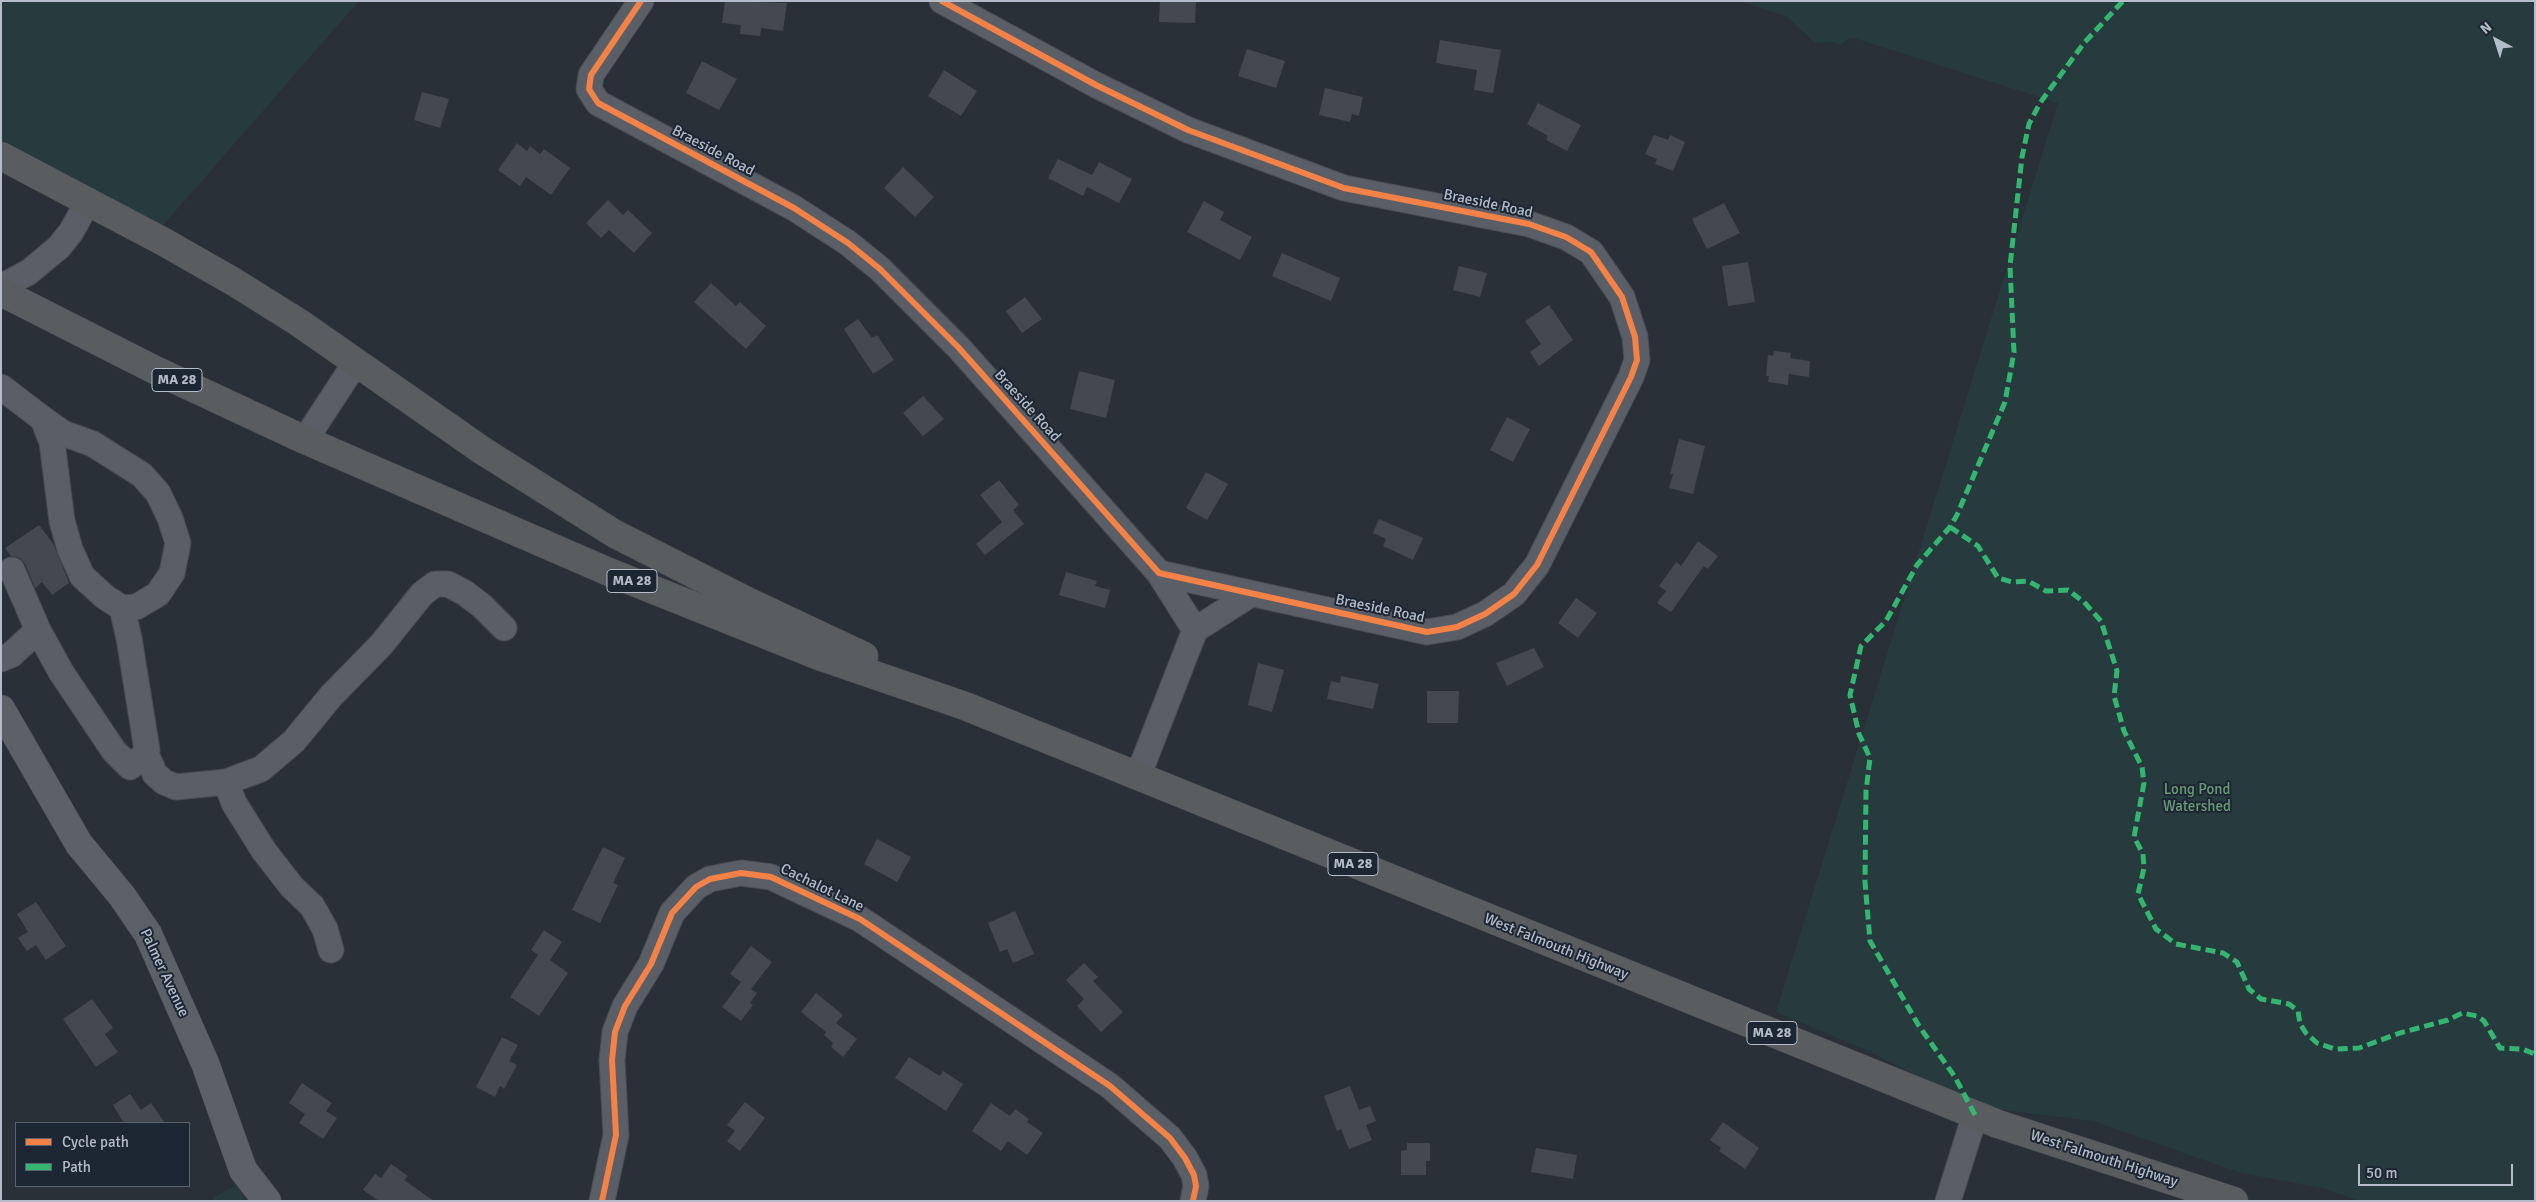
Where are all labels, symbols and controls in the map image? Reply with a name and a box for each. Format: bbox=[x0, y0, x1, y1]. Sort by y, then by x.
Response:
north arrow bbox=[2471, 15, 2521, 65]
text: N bbox=[2477, 18, 2495, 38]
street label: Braeside Road bbox=[669, 122, 757, 180]
street label: Braeside Road bbox=[1442, 186, 1534, 222]
street label: Braeside Road bbox=[990, 366, 1064, 446]
road number: MA 28 bbox=[152, 368, 202, 392]
road number: MA 28 bbox=[607, 570, 657, 592]
street label: Braeside Road bbox=[1334, 591, 1426, 627]
park label: Long Pond Watershed bbox=[2163, 781, 2231, 816]
road number: MA 28 bbox=[1328, 852, 1378, 876]
street label: Cachalot Lane bbox=[777, 860, 867, 916]
street label: West Falmouth Highway bbox=[1481, 910, 1631, 984]
street label: Palmer Avenue bbox=[136, 926, 192, 1020]
road number: MA 28 bbox=[1747, 1021, 1797, 1044]
legend bbox=[15, 1122, 190, 1187]
street label: West Falmouth Highway bbox=[2028, 1127, 2180, 1191]
text: Cycle path bbox=[62, 1133, 129, 1151]
scale bar bbox=[2361, 1154, 2516, 1186]
text: Path bbox=[62, 1158, 91, 1176]
text: 50 m bbox=[2366, 1164, 2397, 1182]

